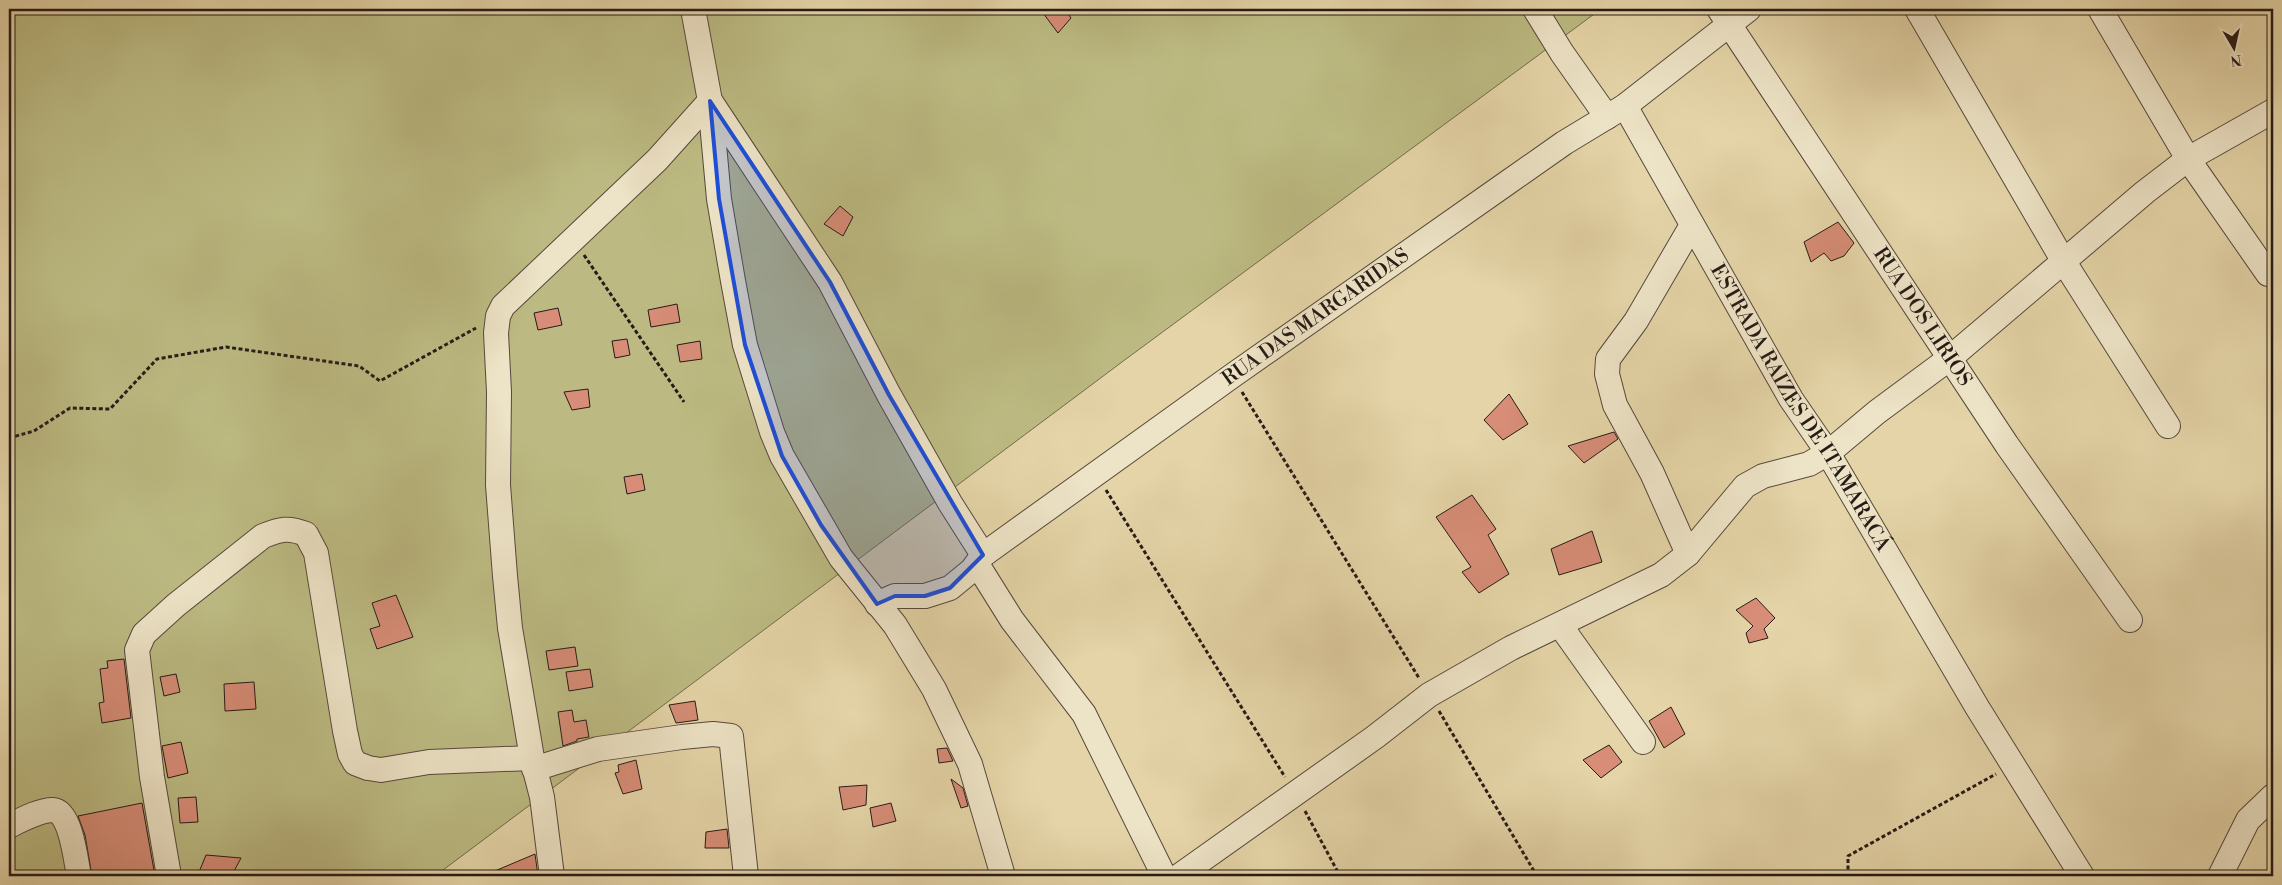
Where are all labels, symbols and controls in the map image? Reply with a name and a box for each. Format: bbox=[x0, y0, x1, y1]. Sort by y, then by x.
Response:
north arrow bbox=[2210, 22, 2260, 72]
text: N bbox=[2229, 50, 2243, 70]
street label: RUA DAS MARGARIDAS bbox=[1217, 243, 1414, 391]
street label: RUA DOS LIRIOS bbox=[1867, 243, 1977, 391]
street label: ESTRADA RAIZES DE ITAMARACÁ bbox=[1705, 260, 1897, 557]

